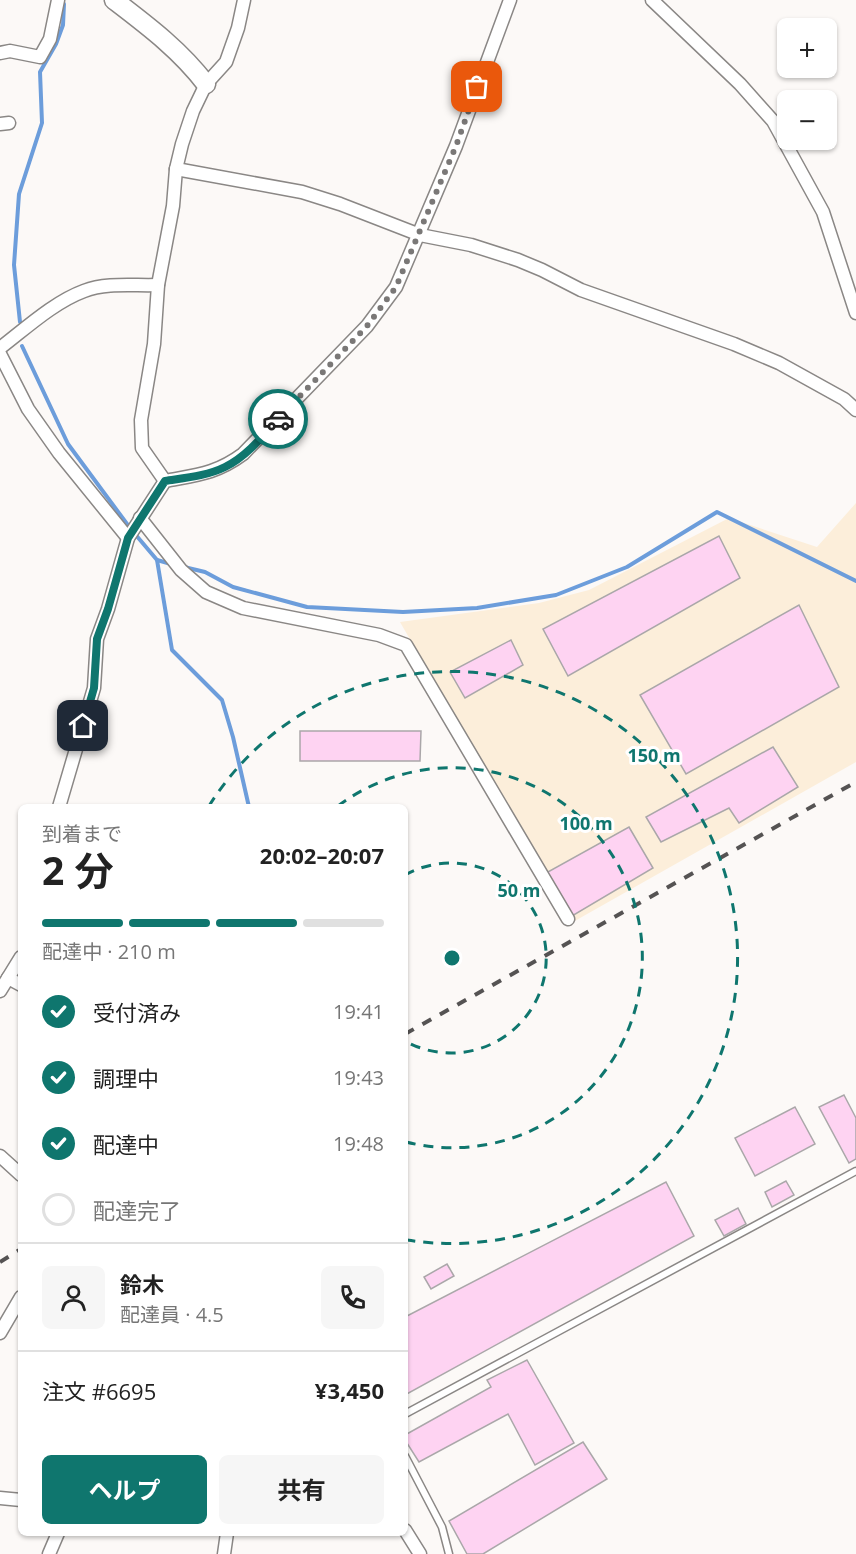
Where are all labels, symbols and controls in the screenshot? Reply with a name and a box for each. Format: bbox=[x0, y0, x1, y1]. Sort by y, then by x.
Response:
map controls bbox=[777, 18, 837, 150]
button: + bbox=[777, 18, 837, 78]
pin bbox=[451, 61, 502, 112]
icon: bag bbox=[460, 70, 493, 103]
button: − bbox=[777, 90, 837, 150]
courier bbox=[248, 389, 308, 449]
icon: car bbox=[262, 403, 295, 436]
pin bbox=[57, 700, 108, 751]
icon: home bbox=[66, 709, 99, 742]
text: 150 m bbox=[627, 743, 681, 767]
text: 100 m bbox=[559, 811, 613, 835]
text: 到着まで bbox=[42, 820, 122, 847]
text: 20:02–20:07 bbox=[260, 840, 384, 870]
text: 2 分 bbox=[42, 843, 113, 896]
text: 50 m bbox=[498, 878, 540, 902]
text: 配達中 · 210 m bbox=[42, 938, 176, 965]
centre of rings bbox=[442, 948, 462, 968]
icon: check bbox=[42, 995, 75, 1028]
text: 受付済み bbox=[93, 997, 181, 1027]
text: 19:41 bbox=[333, 998, 384, 1025]
icon: check bbox=[42, 1061, 75, 1094]
text: 調理中 bbox=[93, 1063, 159, 1093]
text: 19:43 bbox=[333, 1064, 384, 1091]
icon: check bbox=[42, 1127, 75, 1160]
text: 配達中 bbox=[93, 1129, 159, 1159]
text: 19:48 bbox=[333, 1130, 384, 1157]
text: 配達完了 bbox=[93, 1195, 181, 1225]
button: person bbox=[42, 1266, 105, 1329]
button: phone bbox=[321, 1266, 384, 1329]
text: 鈴木 bbox=[120, 1269, 164, 1299]
text: 配達員 · 4.5 bbox=[120, 1301, 224, 1328]
text: ¥3,450 bbox=[315, 1375, 384, 1405]
text: 注文 #6695 bbox=[42, 1376, 156, 1406]
button: ヘルプ bbox=[42, 1455, 207, 1524]
button: 共有 bbox=[219, 1455, 384, 1524]

